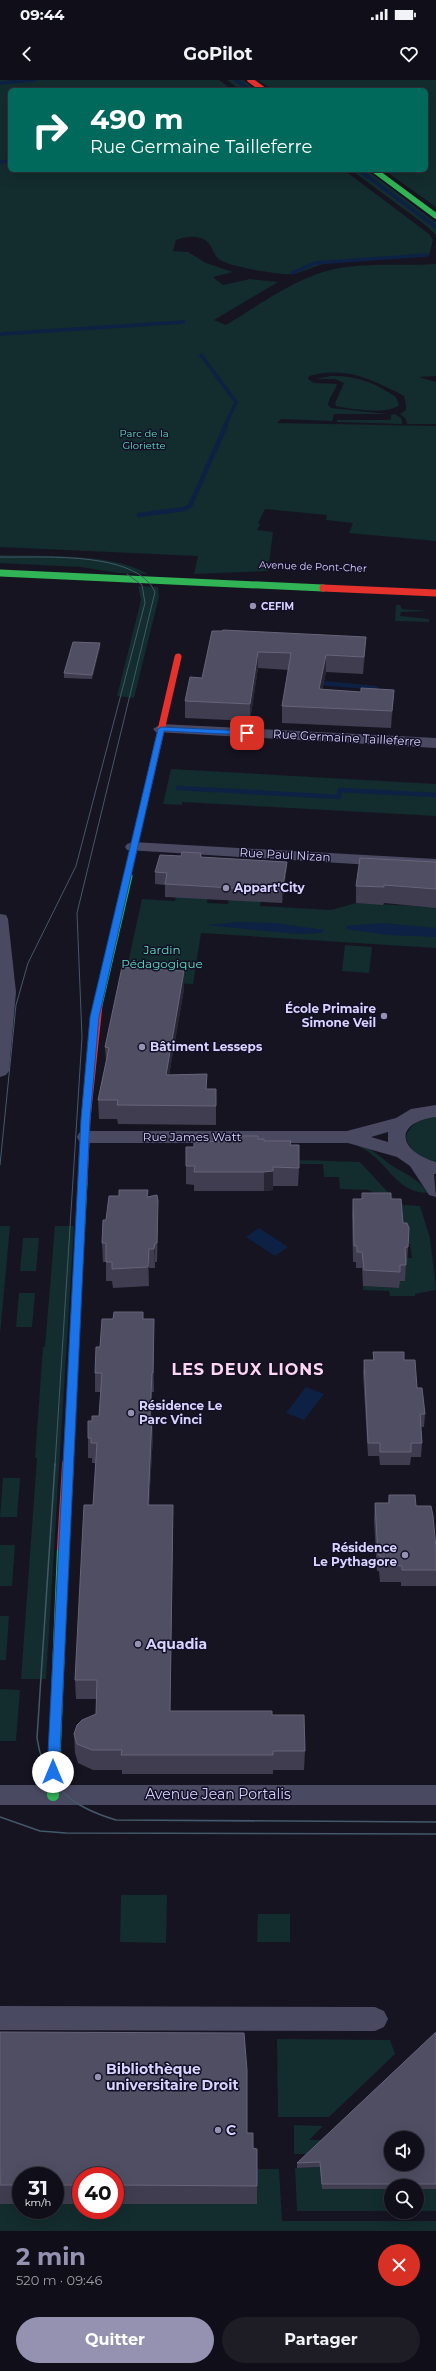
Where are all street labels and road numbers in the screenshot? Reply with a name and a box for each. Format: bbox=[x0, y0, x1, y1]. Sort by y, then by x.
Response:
street label: Avenue de Pont-Cher bbox=[259, 558, 367, 575]
street label: Rue Germaine Tailleferre bbox=[273, 726, 421, 749]
street label: Rue Paul Nizan bbox=[239, 845, 331, 864]
street label: Rue James Watt bbox=[143, 1129, 241, 1144]
street label: Avenue Jean Portalis bbox=[145, 1785, 291, 1803]

